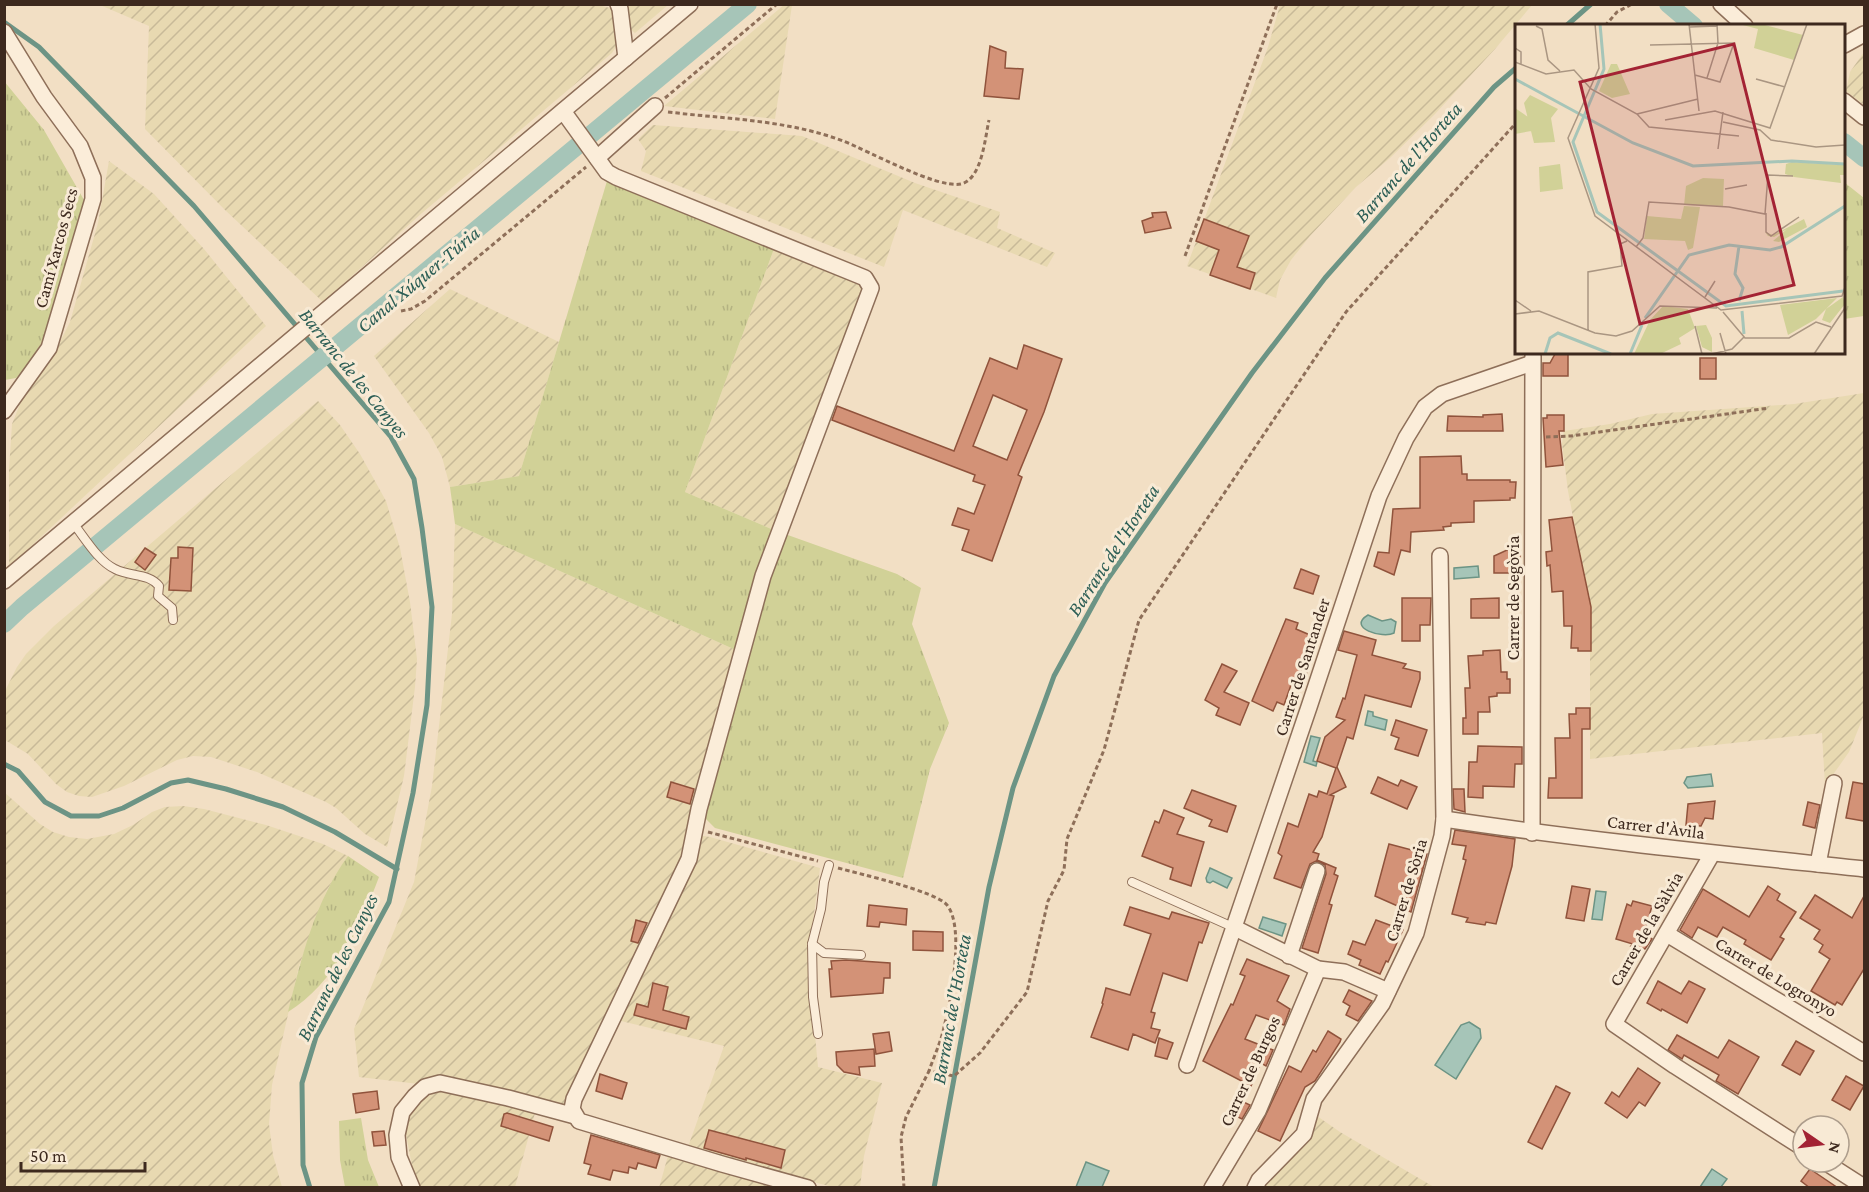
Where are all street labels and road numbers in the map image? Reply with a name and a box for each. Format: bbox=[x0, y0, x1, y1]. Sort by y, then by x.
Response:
street label: Camí Xarcos Secs bbox=[30, 186, 82, 310]
street label: Carrer de Segòvia bbox=[1503, 536, 1523, 660]
street label: Carrer de Santander bbox=[1270, 595, 1334, 738]
street label: Carrer d'Àvila bbox=[1606, 811, 1706, 843]
street label: Carrer de Sòria bbox=[1381, 836, 1431, 944]
street label: Carrer de la Sàlvia bbox=[1605, 868, 1687, 990]
street label: Carrer de Logronyo bbox=[1712, 933, 1840, 1021]
street label: Carrer de Burgos bbox=[1216, 1012, 1284, 1130]

